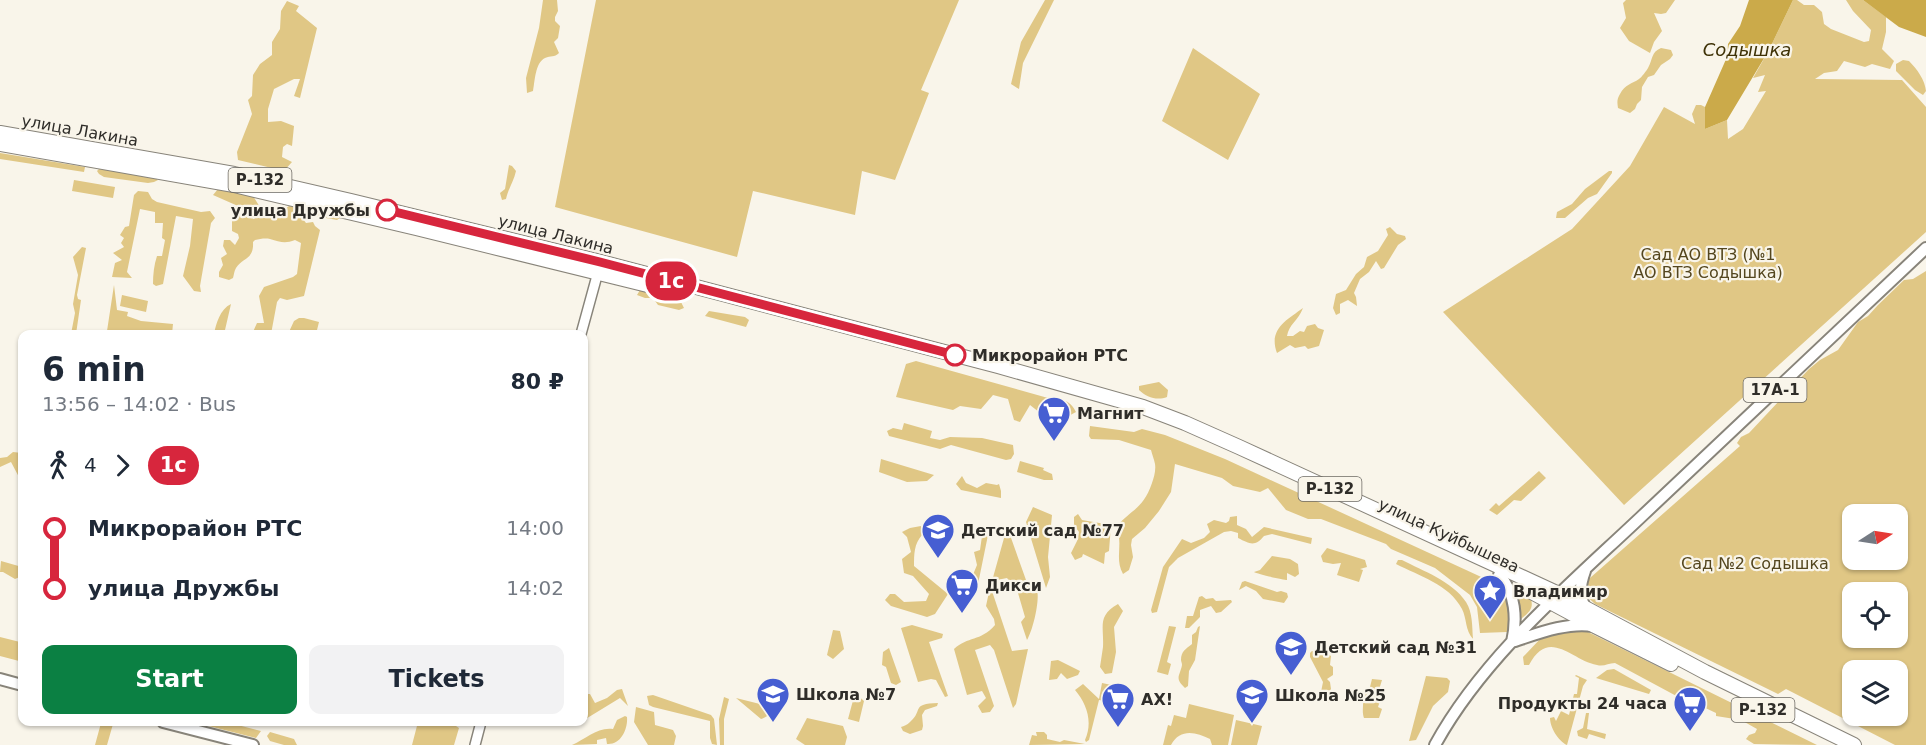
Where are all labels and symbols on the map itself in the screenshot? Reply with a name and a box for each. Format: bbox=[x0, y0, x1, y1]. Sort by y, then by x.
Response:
water label: Содышка bbox=[1703, 39, 1791, 60]
street label: улица Лакина bbox=[20, 111, 140, 150]
road number: Р-132 bbox=[228, 168, 292, 192]
marker: улица Дружбы bbox=[376, 199, 398, 221]
place label: улица Дружбы bbox=[231, 201, 370, 220]
street label: улица Лакина bbox=[496, 211, 615, 258]
park label: Сад АО ВТЗ (№1 АО ВТЗ Содышка) bbox=[1633, 245, 1783, 282]
line badge: 1с bbox=[644, 262, 698, 300]
marker: Микрорайон РТС bbox=[944, 344, 966, 366]
place label: Микрорайон РТС bbox=[972, 346, 1128, 365]
road number: 17А-1 bbox=[1744, 378, 1806, 402]
supermarket icon: Магнит bbox=[1036, 395, 1072, 442]
place label: Магнит bbox=[1077, 404, 1144, 423]
road number: Р-132 bbox=[1298, 477, 1362, 501]
street label: улица Куйбышева bbox=[1375, 494, 1522, 576]
north arrow bbox=[1842, 504, 1908, 570]
school or university icon: Детский сад №77 bbox=[920, 512, 956, 559]
place label: Детский сад №77 bbox=[961, 521, 1124, 540]
park label: Сад №2 Содышка bbox=[1681, 554, 1829, 573]
supermarket icon: Дикси bbox=[944, 567, 980, 614]
place icon: Владимир bbox=[1472, 573, 1508, 620]
place label: Дикси bbox=[985, 576, 1042, 595]
place label: Владимир bbox=[1513, 582, 1608, 601]
school or university icon: Детский сад №31 bbox=[1273, 629, 1309, 676]
place label: Детский сад №31 bbox=[1314, 638, 1477, 657]
school or university icon: Школа №7 bbox=[755, 676, 791, 723]
school or university icon: Школа №25 bbox=[1234, 677, 1270, 724]
supermarket icon: АХ! bbox=[1100, 681, 1136, 728]
place label: Школа №7 bbox=[796, 685, 896, 704]
supermarket icon: Продукты 24 часа bbox=[1672, 685, 1708, 732]
place label: Школа №25 bbox=[1275, 686, 1386, 705]
place label: АХ! bbox=[1141, 690, 1173, 709]
place label: Продукты 24 часа bbox=[1498, 694, 1667, 713]
road number: Р-132 bbox=[1732, 698, 1794, 722]

